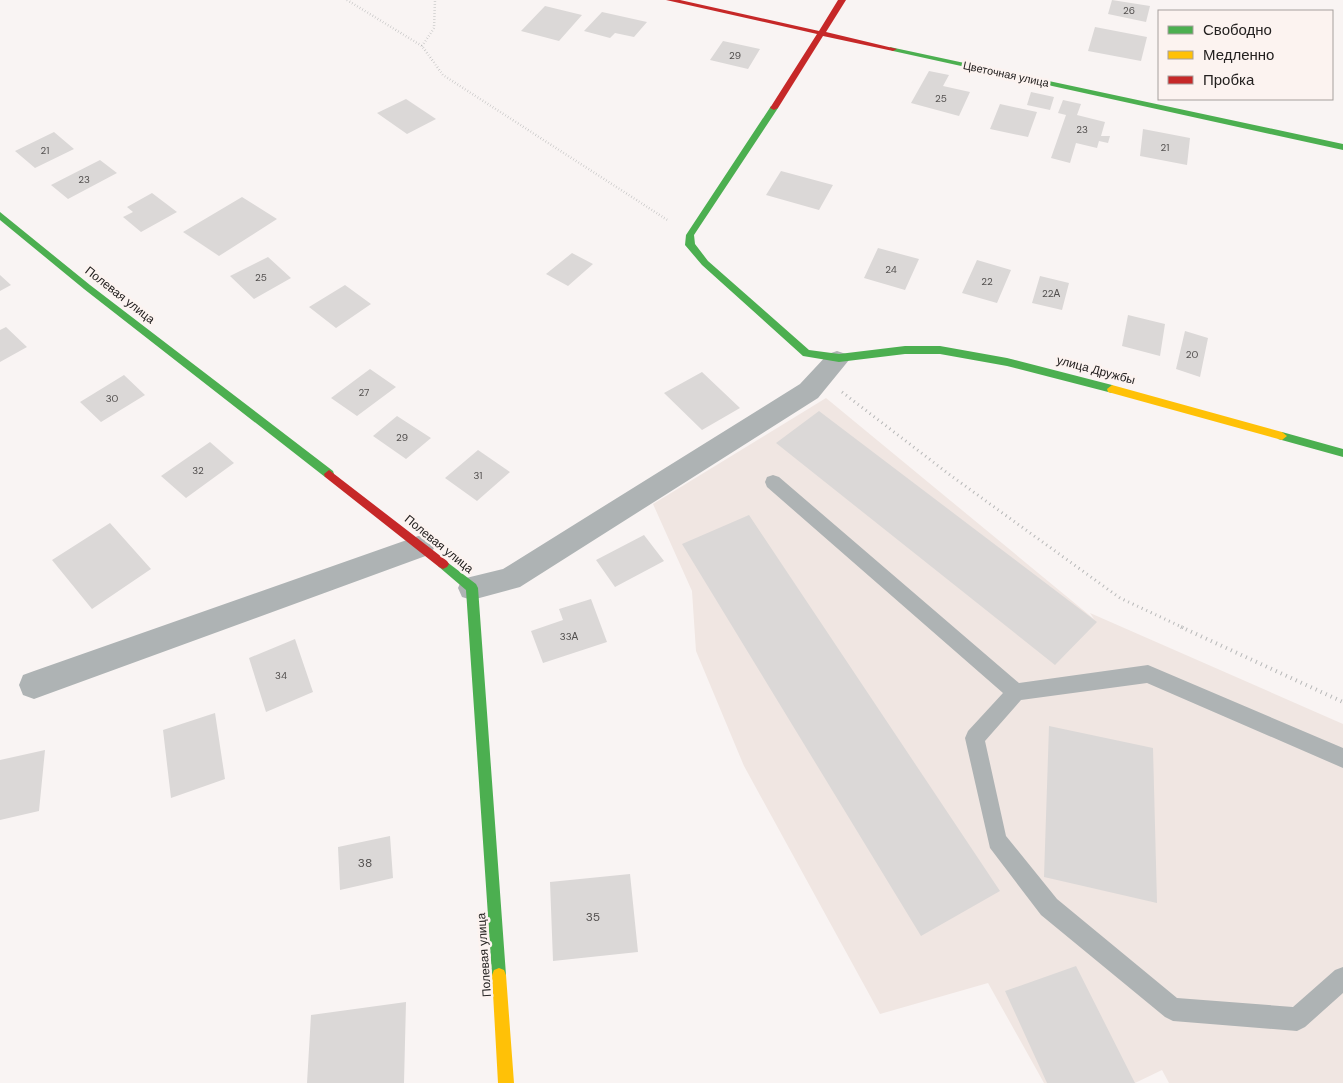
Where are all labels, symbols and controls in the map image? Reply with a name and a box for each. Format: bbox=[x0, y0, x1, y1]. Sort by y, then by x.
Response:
house number: 26 bbox=[1123, 4, 1135, 17]
legend bbox=[1158, 10, 1333, 100]
text: Свободно bbox=[1203, 20, 1272, 40]
text: Медленно bbox=[1203, 45, 1274, 65]
house number: 29 bbox=[729, 49, 741, 62]
street label: Цветочная улица bbox=[962, 58, 1051, 90]
text: Пробка bbox=[1203, 70, 1255, 90]
house number: 25 bbox=[935, 92, 947, 105]
house number: 23 bbox=[1076, 123, 1088, 136]
house number: 21 bbox=[1161, 141, 1169, 154]
house number: 21 bbox=[41, 144, 49, 157]
house number: 23 bbox=[78, 173, 90, 186]
street label: Полевая улица bbox=[82, 263, 158, 327]
house number: 24 bbox=[885, 263, 897, 276]
house number: 25 bbox=[255, 271, 267, 284]
house number: 22 bbox=[981, 275, 993, 288]
house number: 22А bbox=[1042, 287, 1060, 300]
house number: 20 bbox=[1186, 348, 1198, 361]
street label: улица Дружбы bbox=[1055, 352, 1137, 388]
house number: 27 bbox=[359, 386, 369, 399]
house number: 30 bbox=[106, 392, 119, 405]
house number: 29 bbox=[396, 431, 408, 444]
house number: 32 bbox=[192, 464, 204, 477]
house number: 31 bbox=[474, 469, 482, 482]
street label: Полевая улица bbox=[401, 511, 477, 577]
house number: 33А bbox=[560, 630, 579, 643]
house number: 34 bbox=[275, 669, 287, 682]
house number: 38 bbox=[358, 855, 372, 871]
house number: 35 bbox=[586, 909, 600, 925]
street label: Полевая улица bbox=[473, 912, 495, 998]

